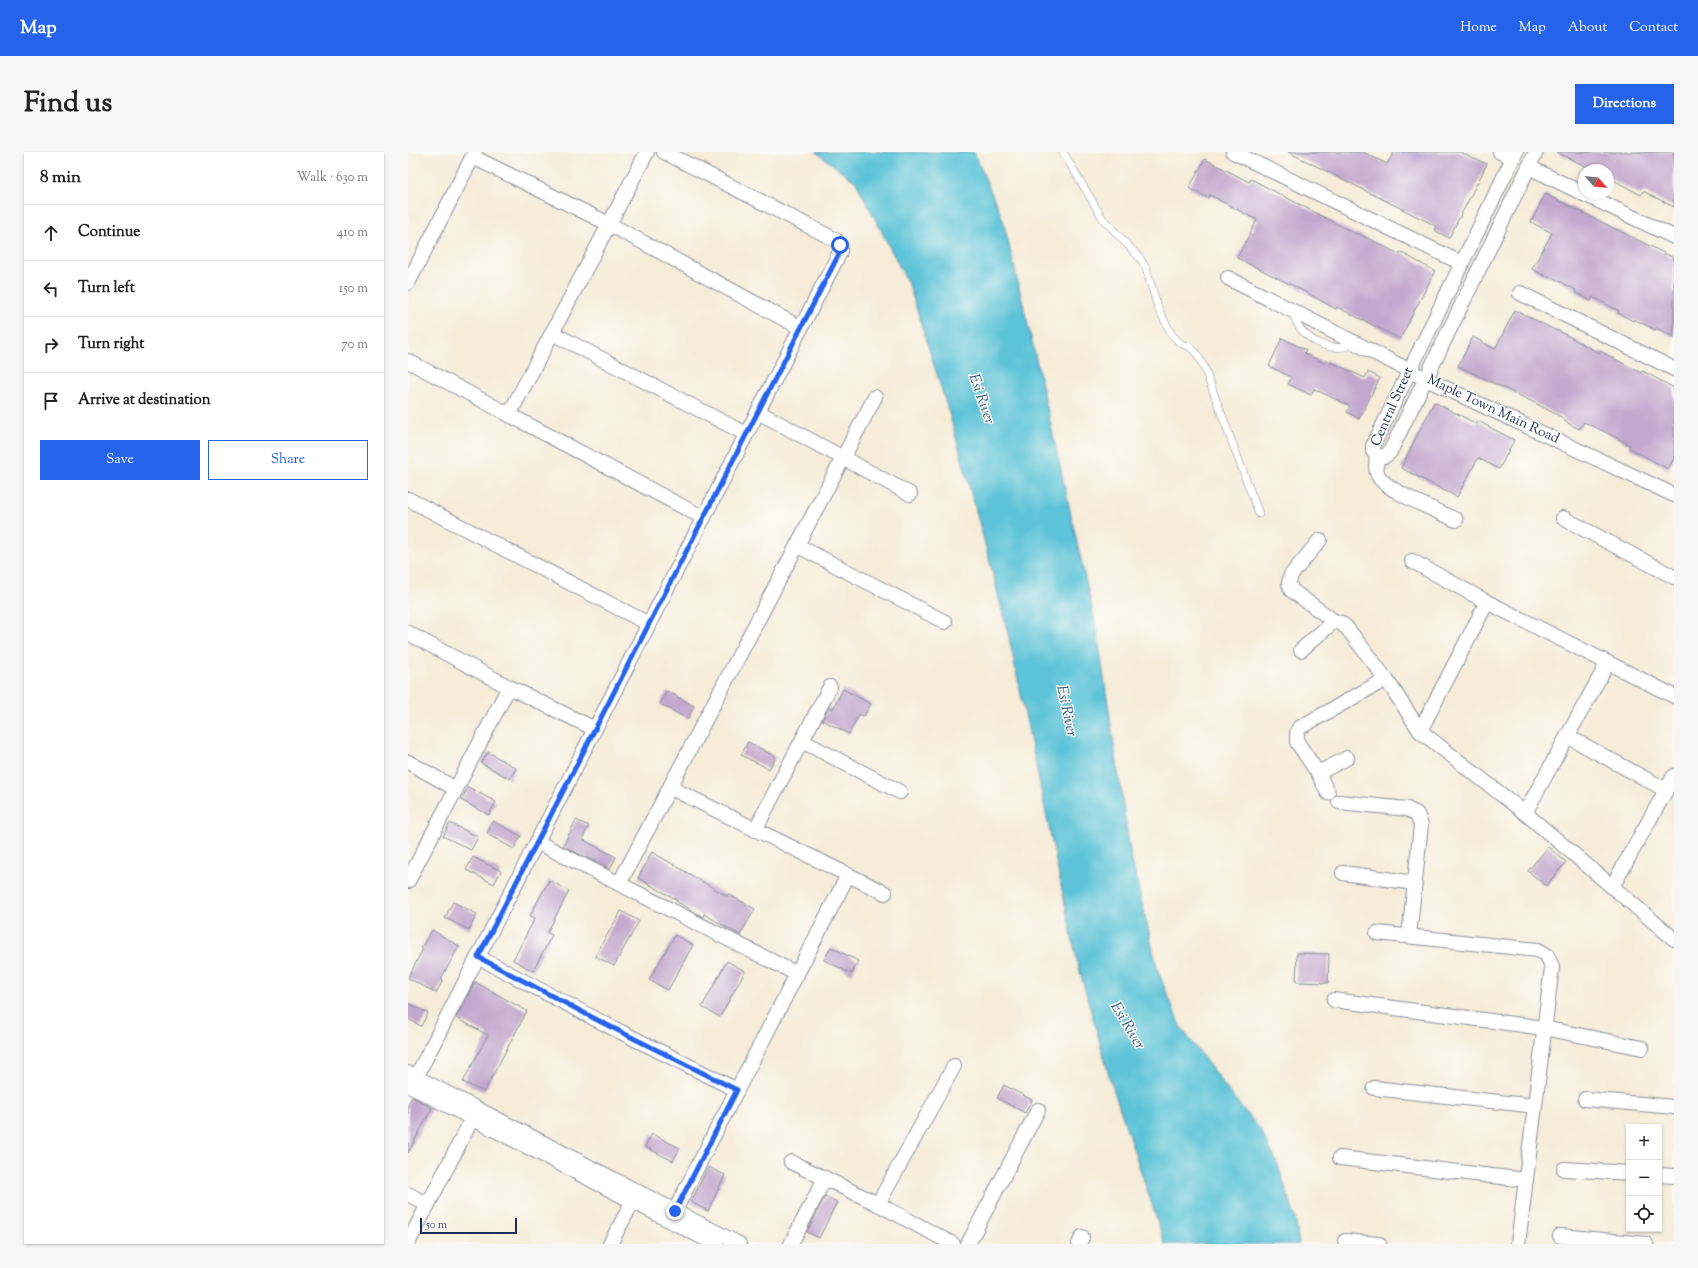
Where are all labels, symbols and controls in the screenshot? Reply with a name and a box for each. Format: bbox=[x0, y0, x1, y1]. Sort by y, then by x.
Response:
text: Map bbox=[20, 15, 57, 42]
text: Home bbox=[1460, 18, 1497, 38]
text: Map bbox=[1519, 18, 1546, 38]
text: About bbox=[1568, 18, 1607, 38]
text: Contact bbox=[1629, 18, 1678, 38]
text: Find us bbox=[24, 84, 112, 124]
button: Directions bbox=[1575, 84, 1674, 124]
north arrow bbox=[1578, 164, 1614, 200]
text: 8 min bbox=[40, 166, 81, 190]
text: Walk · 630 m bbox=[297, 169, 368, 187]
icon: ahead bbox=[40, 222, 62, 244]
text: Continue bbox=[78, 222, 140, 243]
text: 410 m bbox=[337, 224, 368, 242]
route start bbox=[831, 236, 849, 254]
icon: left bbox=[40, 278, 62, 300]
text: Turn left bbox=[78, 278, 135, 299]
text: 150 m bbox=[339, 280, 368, 298]
icon: right bbox=[40, 334, 62, 356]
text: Turn right bbox=[78, 334, 144, 355]
text: 70 m bbox=[341, 336, 368, 354]
street label: Central Street bbox=[1367, 364, 1420, 450]
water label: Esi River bbox=[963, 371, 1000, 428]
street label: Maple Town Main Road bbox=[1424, 371, 1562, 449]
icon: arrive bbox=[40, 390, 62, 412]
text: Arrive at destination bbox=[78, 390, 211, 411]
button: Save bbox=[40, 440, 200, 480]
button: Share bbox=[208, 440, 368, 480]
water label: Esi River bbox=[1050, 683, 1082, 739]
water label: Esi River bbox=[1105, 998, 1150, 1054]
map controls bbox=[1626, 1124, 1662, 1232]
button: + bbox=[1626, 1124, 1662, 1160]
button: − bbox=[1626, 1160, 1662, 1196]
button: locate bbox=[1626, 1196, 1662, 1232]
route end bbox=[666, 1202, 684, 1220]
scale bar bbox=[420, 1216, 517, 1235]
text: 50 m bbox=[426, 1217, 447, 1233]

